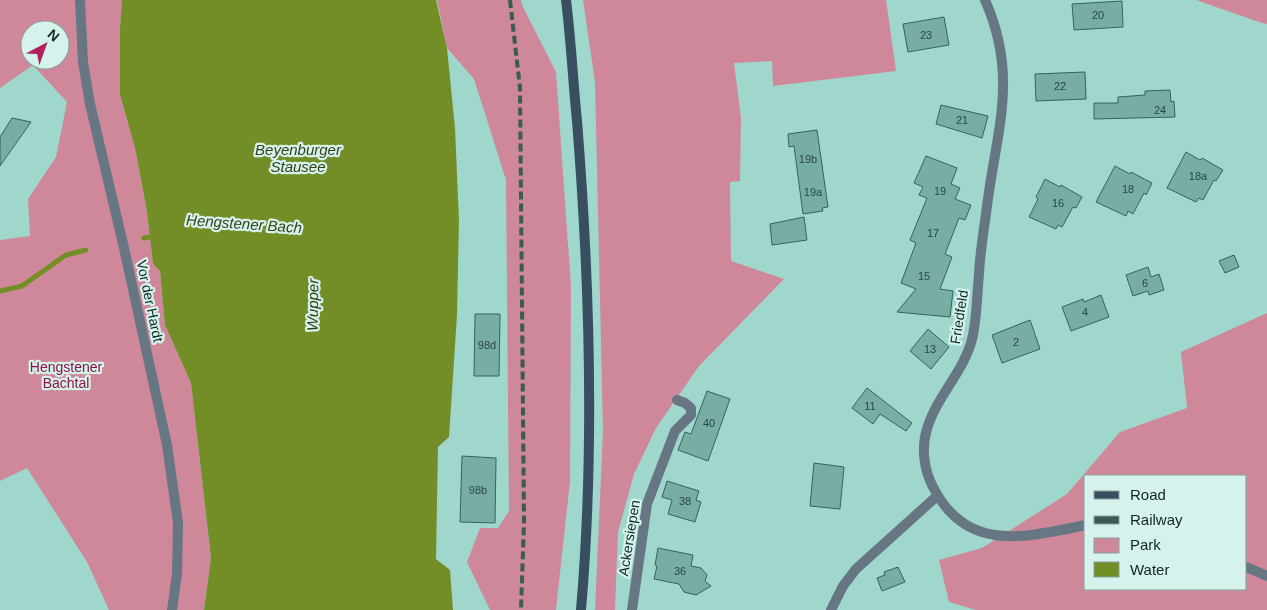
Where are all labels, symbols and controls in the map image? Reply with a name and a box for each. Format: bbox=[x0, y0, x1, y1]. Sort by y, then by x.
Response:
house number: 20 bbox=[1092, 9, 1104, 21]
north arrow bbox=[20, 20, 70, 70]
text: N bbox=[44, 26, 63, 45]
house number: 23 bbox=[920, 29, 932, 41]
house number: 22 bbox=[1054, 80, 1066, 92]
house number: 24 bbox=[1154, 104, 1166, 116]
house number: 21 bbox=[956, 114, 968, 126]
water label: Beyenburger Stausee bbox=[255, 141, 342, 175]
house number: 19b bbox=[799, 153, 817, 165]
house number: 18a bbox=[1189, 170, 1208, 182]
house number: 18 bbox=[1122, 183, 1134, 195]
house number: 19 bbox=[934, 185, 946, 197]
house number: 19a bbox=[804, 186, 823, 198]
house number: 16 bbox=[1052, 197, 1064, 209]
water label: Hengstener Bach bbox=[186, 211, 302, 236]
house number: 17 bbox=[927, 227, 939, 239]
street label: Vor der Hardt bbox=[134, 259, 167, 343]
house number: 15 bbox=[918, 270, 930, 282]
house number: 6 bbox=[1142, 277, 1148, 289]
water label: Wupper bbox=[304, 278, 321, 331]
street label: Friedfeld bbox=[947, 289, 971, 345]
house number: 4 bbox=[1082, 306, 1088, 318]
house number: 2 bbox=[1013, 336, 1019, 348]
house number: 98d bbox=[478, 339, 496, 351]
house number: 13 bbox=[924, 343, 936, 355]
park label: Hengstener Bachtal bbox=[30, 359, 103, 391]
house number: 11 bbox=[864, 400, 876, 412]
house number: 40 bbox=[703, 417, 715, 429]
legend bbox=[1084, 475, 1247, 590]
house number: 98b bbox=[469, 484, 487, 496]
text: Road bbox=[1130, 486, 1166, 503]
house number: 38 bbox=[679, 495, 691, 507]
street label: Ackersiepen bbox=[615, 499, 643, 577]
text: Railway bbox=[1130, 511, 1183, 528]
text: Park bbox=[1130, 536, 1161, 553]
text: Water bbox=[1130, 561, 1169, 578]
house number: 36 bbox=[674, 565, 686, 577]

